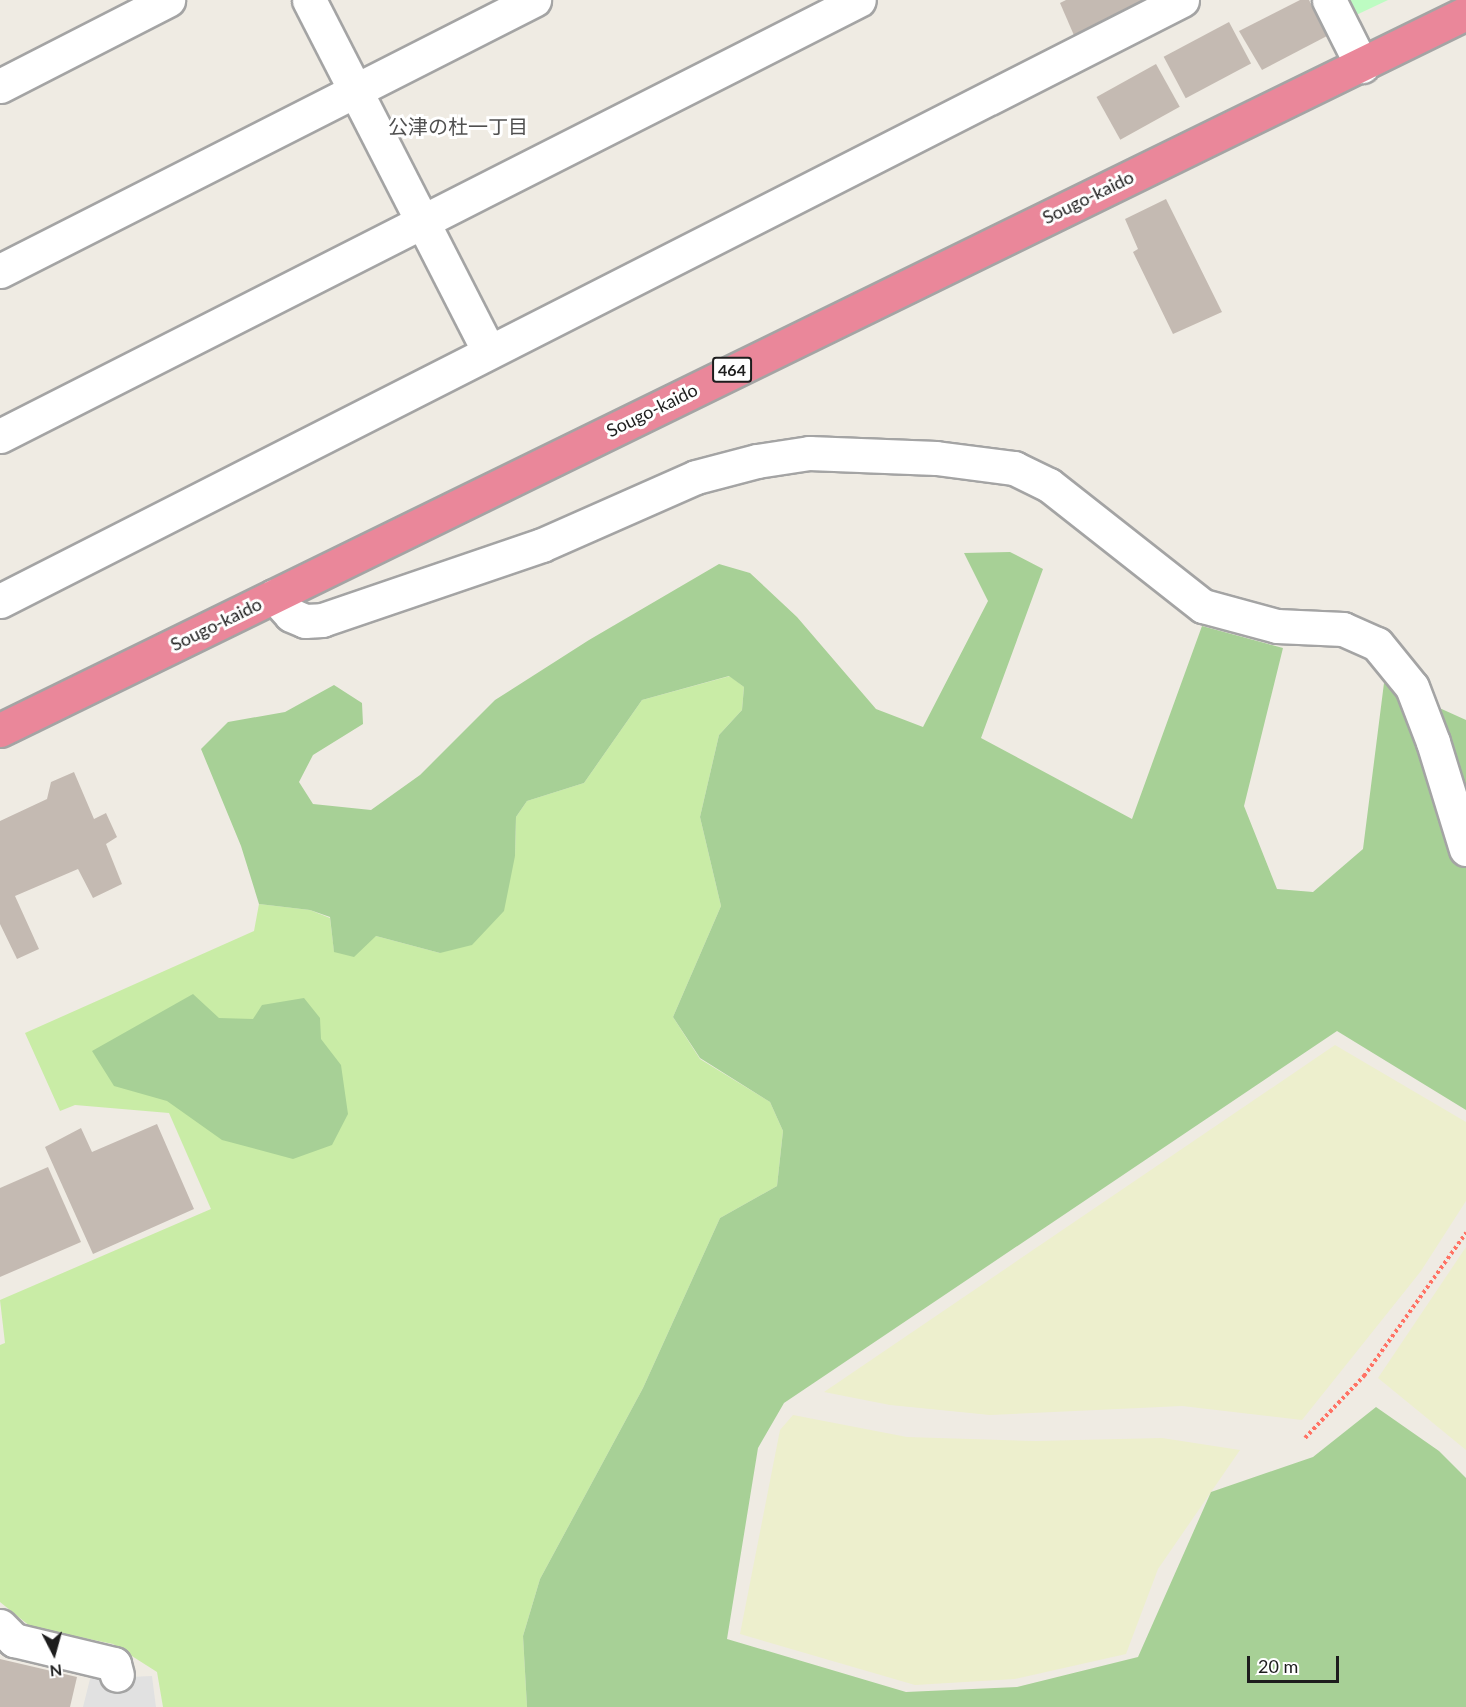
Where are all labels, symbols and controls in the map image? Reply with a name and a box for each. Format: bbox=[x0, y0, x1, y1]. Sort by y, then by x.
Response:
district label: 公津の杜一丁目 bbox=[388, 114, 528, 138]
street label: Sougo-kaido bbox=[1039, 166, 1137, 228]
road number: 464 bbox=[711, 357, 753, 383]
street label: Sougo-kaido bbox=[603, 379, 701, 441]
street label: Sougo-kaido bbox=[167, 593, 265, 655]
north arrow bbox=[24, 1623, 84, 1683]
scale bar bbox=[1250, 1644, 1342, 1682]
text: 20 m bbox=[1258, 1655, 1298, 1677]
text: N bbox=[49, 1661, 63, 1681]

